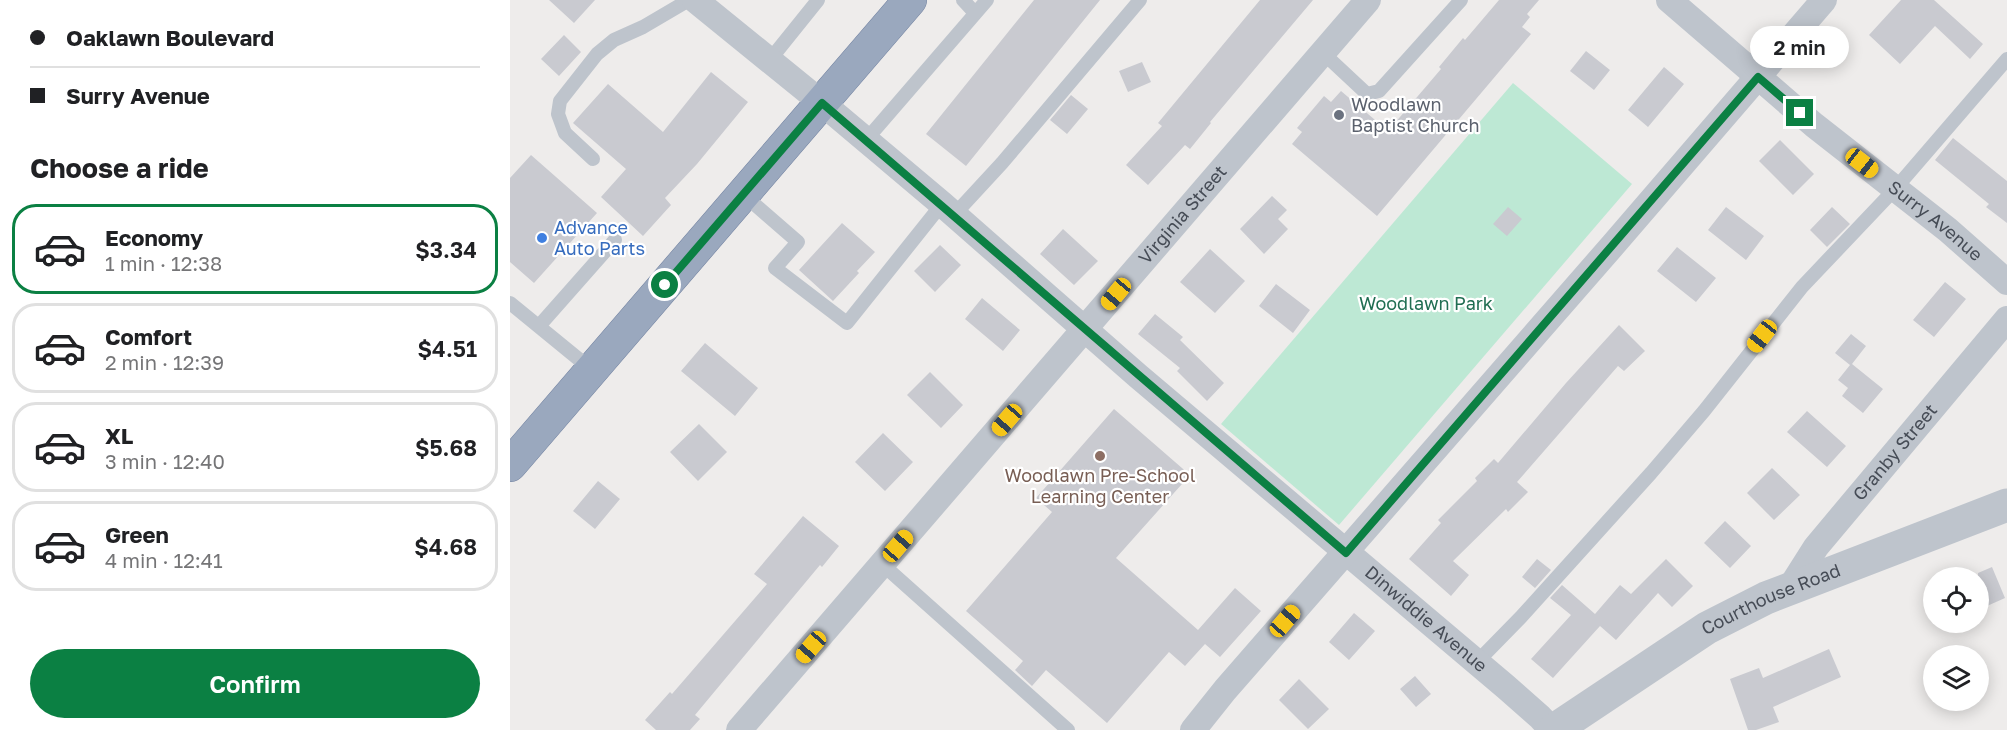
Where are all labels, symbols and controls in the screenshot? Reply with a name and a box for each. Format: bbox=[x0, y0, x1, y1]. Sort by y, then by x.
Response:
text: Oaklawn Boulevard bbox=[66, 24, 274, 51]
callout: 2 min bbox=[1750, 26, 1850, 68]
text: 2 min bbox=[1774, 35, 1826, 59]
text: Surry Avenue bbox=[66, 82, 210, 109]
place label: Woodlawn Baptist Church bbox=[1351, 93, 1479, 136]
route end bbox=[1786, 99, 1813, 126]
marker: Woodlawn Baptist Church bbox=[1332, 108, 1346, 122]
car bbox=[1842, 145, 1882, 181]
text: Choose a ride bbox=[30, 152, 209, 184]
street label: Virginia Street bbox=[1133, 160, 1231, 268]
street label: Surry Avenue bbox=[1884, 175, 1987, 265]
place label: Advance Auto Parts bbox=[554, 216, 645, 259]
icon: car bbox=[33, 222, 87, 276]
text: Economy bbox=[105, 224, 203, 251]
marker: Advance Auto Parts bbox=[535, 231, 549, 245]
text: $3.34 bbox=[415, 236, 477, 263]
text: 1 min · 12:38 bbox=[105, 251, 222, 275]
route start bbox=[651, 271, 678, 298]
car bbox=[1098, 274, 1134, 314]
park label: Woodlawn Park bbox=[1359, 292, 1493, 314]
car bbox=[1744, 316, 1780, 356]
icon: car bbox=[33, 321, 87, 375]
text: Comfort bbox=[105, 323, 192, 350]
text: $4.51 bbox=[418, 335, 477, 362]
text: 2 min · 12:39 bbox=[105, 350, 224, 374]
street label: Granby Street bbox=[1848, 399, 1941, 505]
car bbox=[988, 401, 1026, 439]
icon: car bbox=[33, 420, 87, 474]
text: XL bbox=[105, 422, 133, 449]
text: $5.68 bbox=[415, 434, 477, 461]
text: 3 min · 12:40 bbox=[105, 449, 225, 473]
marker: Woodlawn Pre-School Learning Center bbox=[1093, 449, 1107, 463]
place label: Woodlawn Pre-School Learning Center bbox=[1005, 464, 1196, 507]
icon: car bbox=[33, 519, 87, 573]
text: Green bbox=[105, 521, 169, 548]
car bbox=[879, 527, 917, 565]
text: $4.68 bbox=[414, 533, 477, 560]
text: 4 min · 12:41 bbox=[105, 548, 223, 572]
street label: Courthouse Road bbox=[1697, 558, 1843, 639]
street label: Dinwiddie Avenue bbox=[1361, 561, 1492, 676]
map controls bbox=[1923, 567, 1989, 711]
button: locate bbox=[1923, 567, 1989, 633]
car bbox=[1266, 602, 1304, 640]
car bbox=[792, 628, 830, 666]
button: layers bbox=[1923, 645, 1989, 711]
button: Confirm bbox=[30, 649, 480, 718]

